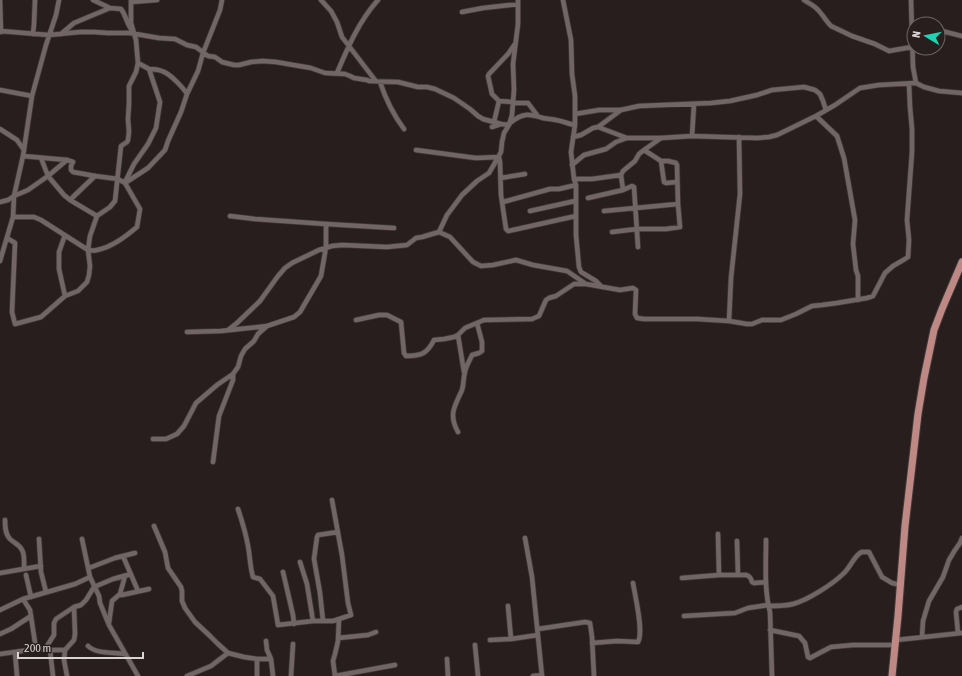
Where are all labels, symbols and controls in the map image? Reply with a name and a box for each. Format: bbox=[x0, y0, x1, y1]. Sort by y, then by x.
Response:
north arrow bbox=[906, 16, 946, 56]
text: N bbox=[910, 30, 923, 39]
scale bar bbox=[18, 634, 143, 660]
text: 200 m bbox=[24, 641, 51, 655]

